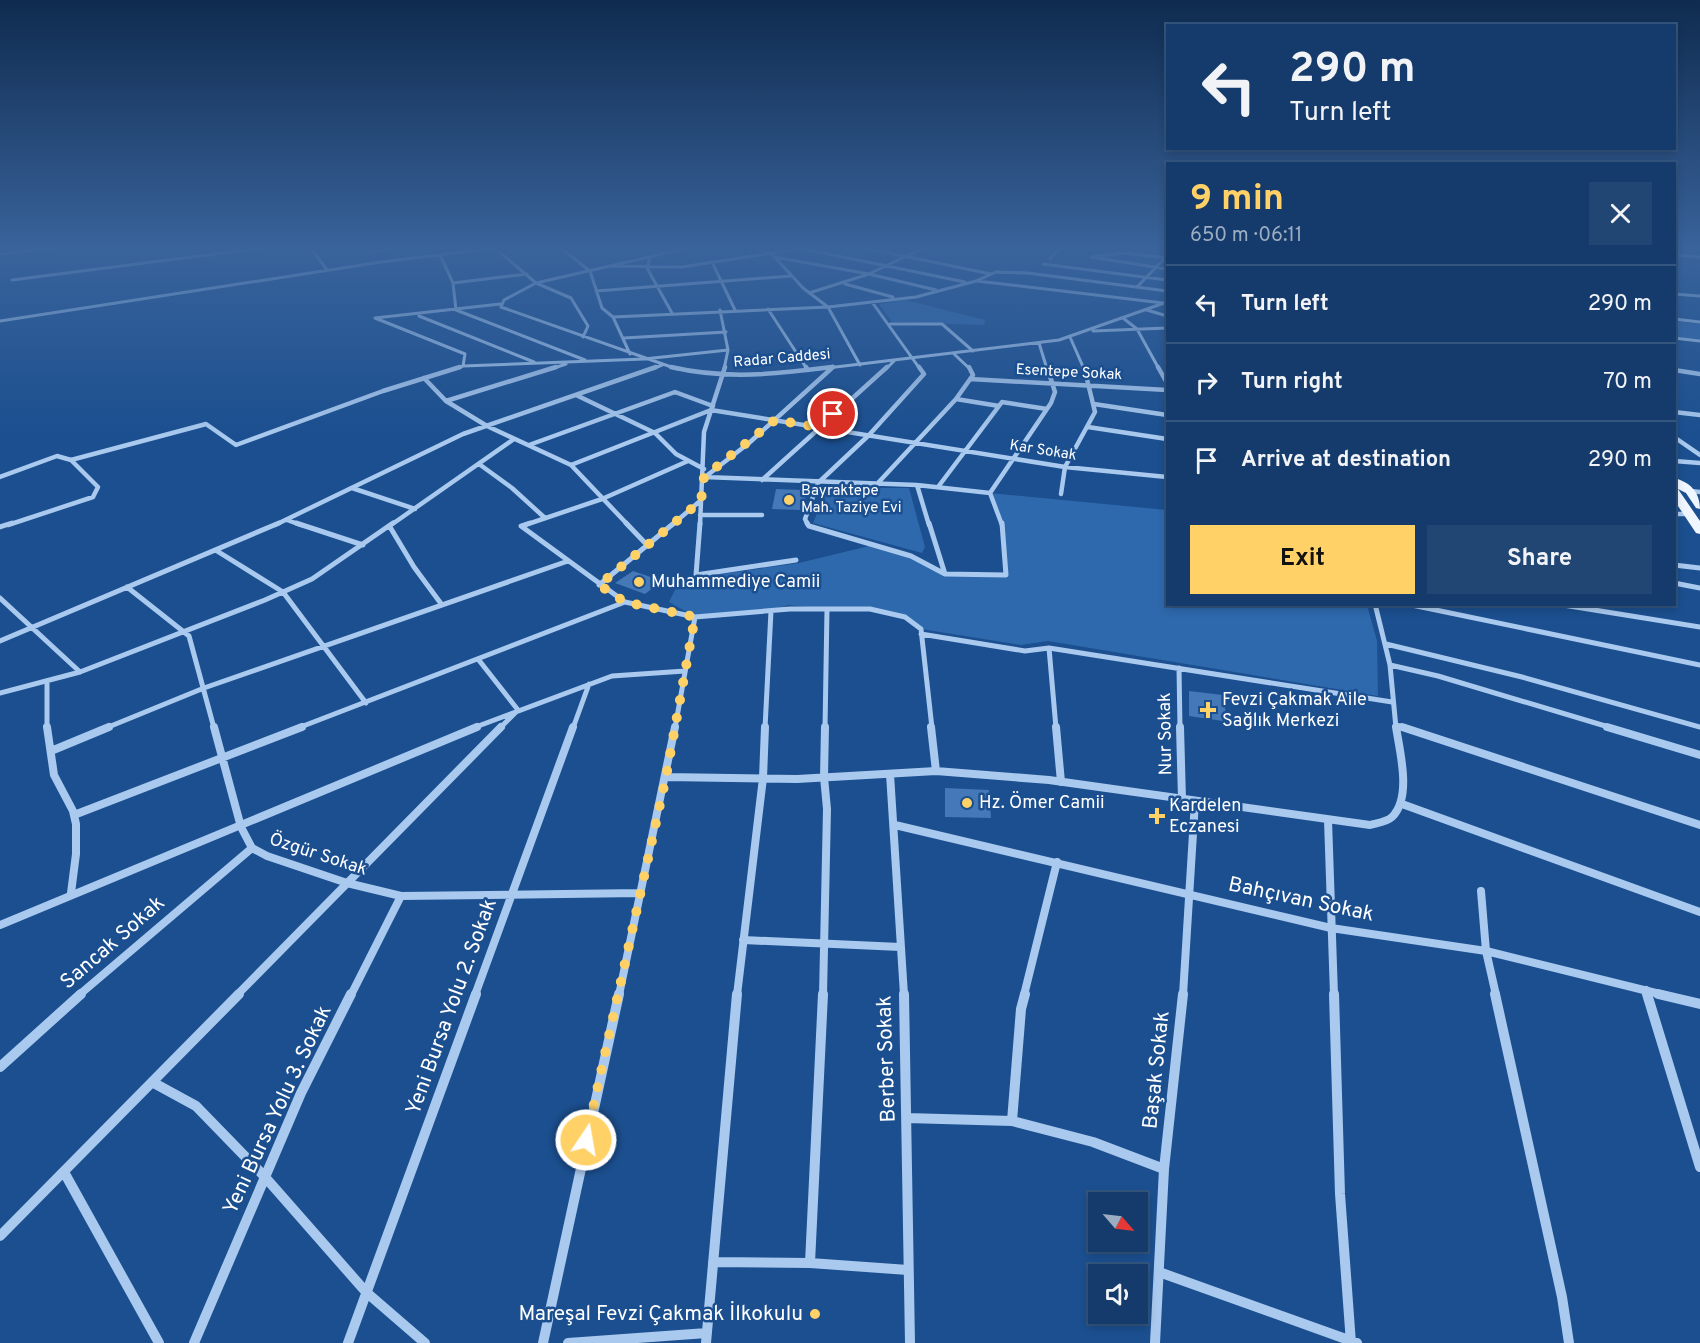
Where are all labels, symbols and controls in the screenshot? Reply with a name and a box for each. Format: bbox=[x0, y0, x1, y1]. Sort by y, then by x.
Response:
text: 290 m bbox=[1289, 44, 1416, 97]
icon: left bbox=[1190, 48, 1268, 126]
text: Turn left bbox=[1289, 96, 1391, 130]
text: 9 min bbox=[1190, 177, 1284, 223]
button: close bbox=[1589, 182, 1652, 245]
text: 650 m · 06:11 bbox=[1190, 223, 1302, 249]
icon: left bbox=[1190, 288, 1223, 321]
text: Turn left bbox=[1241, 291, 1329, 318]
text: 290 m bbox=[1588, 291, 1652, 318]
street label: Radar Caddesi bbox=[733, 345, 831, 373]
street label: Esentepe Sokak bbox=[1015, 361, 1123, 385]
icon: right bbox=[1190, 366, 1223, 399]
text: Turn right bbox=[1241, 369, 1343, 396]
text: 70 m bbox=[1603, 369, 1652, 396]
pin bbox=[807, 388, 858, 439]
icon: arrive bbox=[816, 397, 849, 430]
street label: Kar Sokak bbox=[1008, 436, 1078, 466]
icon: arrive bbox=[1190, 444, 1223, 477]
text: Arrive at destination bbox=[1241, 447, 1451, 474]
text: 290 m bbox=[1588, 447, 1652, 474]
place label: Bayraktepe Mah. Taziye Evi bbox=[801, 482, 902, 518]
marker: Bayraktepe Mah. Taziye Evi bbox=[782, 493, 796, 507]
button: Exit bbox=[1190, 525, 1415, 594]
button: Share bbox=[1427, 525, 1652, 594]
place label: Muhammediye Camii bbox=[651, 571, 820, 594]
marker: Muhammediye Camii bbox=[632, 575, 646, 589]
place label: Fevzi Çakmak Aile Sağlık Merkezi bbox=[1222, 689, 1367, 733]
street label: Nur Sokak bbox=[1154, 692, 1178, 776]
marker: Fevzi Çakmak Aile Sağlık Merkezi bbox=[1199, 701, 1217, 719]
place label: Hz. Ömer Camii bbox=[979, 790, 1105, 815]
place label: Kardelen Eczanesi bbox=[1169, 795, 1241, 839]
marker: Hz. Ömer Camii bbox=[960, 796, 974, 810]
marker: Kardelen Eczanesi bbox=[1150, 809, 1164, 823]
street label: Özgür Sokak bbox=[266, 826, 371, 882]
street label: Bahçıvan Sokak bbox=[1226, 871, 1376, 929]
street label: Sancak Sokak bbox=[55, 890, 171, 996]
street label: Yeni Bursa Yolu 2. Sokak bbox=[400, 895, 504, 1119]
street label: Berber Sokak bbox=[871, 995, 903, 1123]
street label: Yeni Bursa Yolu 3. Sokak bbox=[218, 1001, 338, 1219]
street label: Başak Sokak bbox=[1137, 1010, 1177, 1130]
position arrow bbox=[554, 1108, 618, 1172]
north arrow bbox=[1088, 1192, 1148, 1252]
map controls bbox=[1088, 1192, 1148, 1324]
button: sound bbox=[1088, 1264, 1148, 1324]
place label: Mareşal Fevzi Çakmak İlkokulu bbox=[519, 1301, 803, 1328]
marker: Mareşal Fevzi Çakmak İlkokulu bbox=[808, 1307, 822, 1321]

